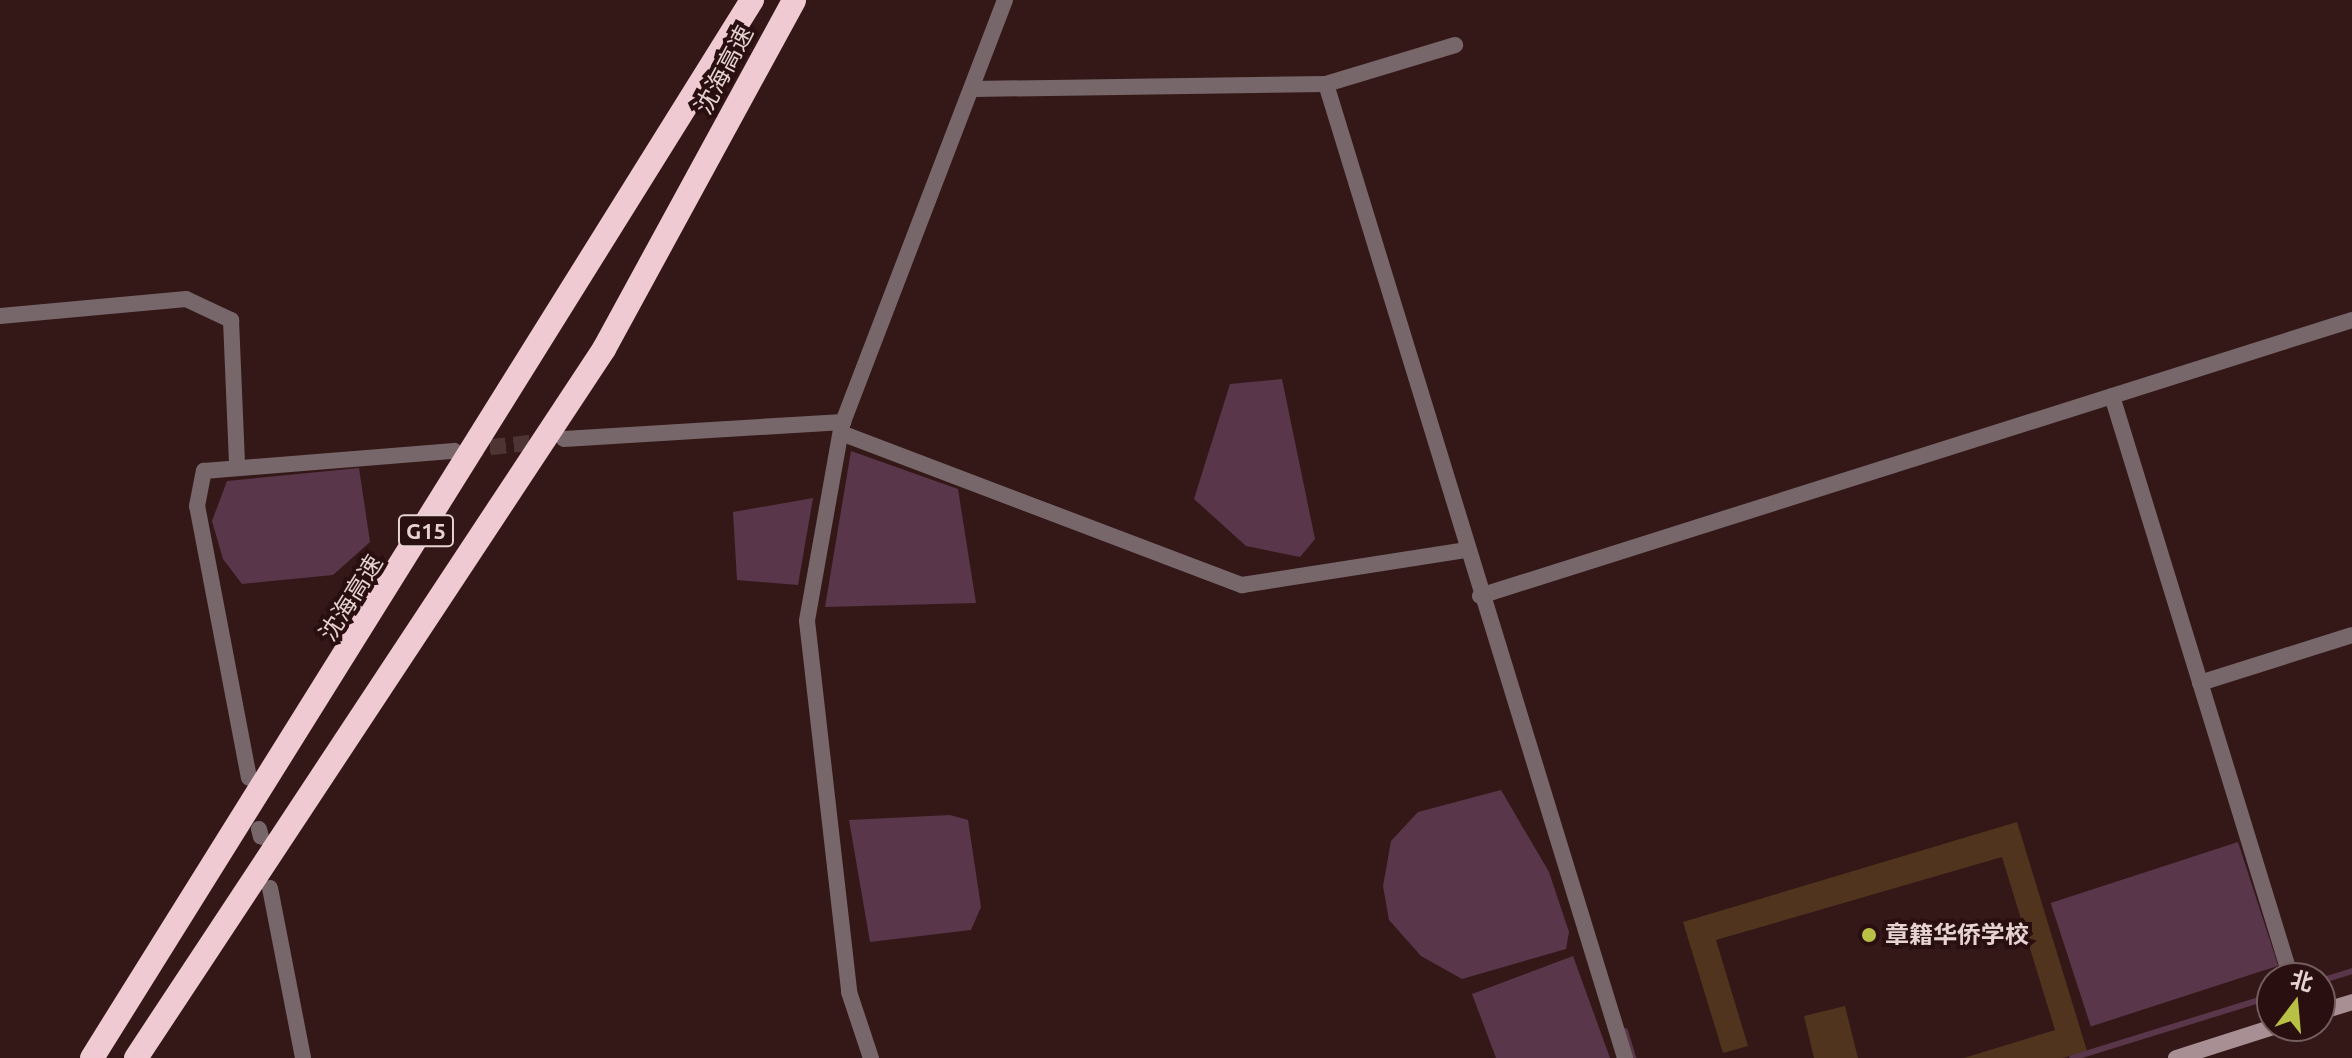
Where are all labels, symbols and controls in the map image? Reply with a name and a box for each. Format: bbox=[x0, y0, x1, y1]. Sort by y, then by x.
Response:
street label: 沈海高速 bbox=[689, 21, 759, 119]
road number: G15 bbox=[396, 513, 456, 549]
street label: 沈海高速 bbox=[313, 550, 389, 646]
place label: 章籍华侨学校 bbox=[1885, 921, 2029, 949]
marker: 章籍华侨学校 bbox=[1860, 926, 1878, 944]
north arrow bbox=[2256, 962, 2336, 1042]
text: 北 bbox=[2288, 965, 2316, 995]

